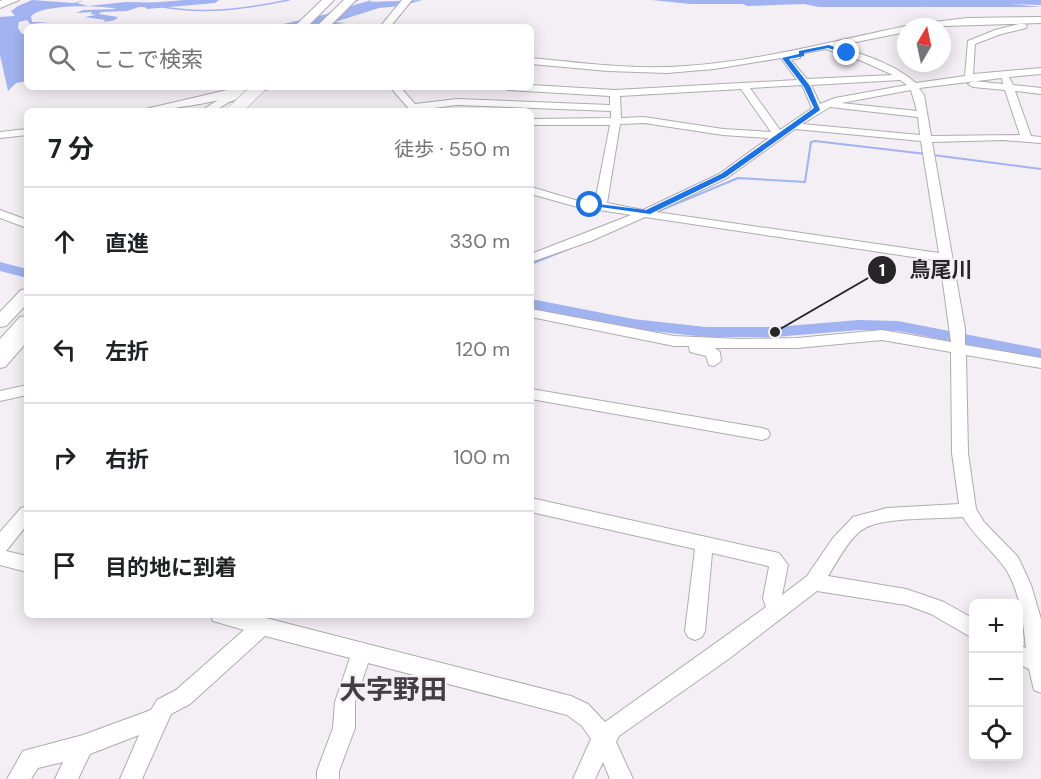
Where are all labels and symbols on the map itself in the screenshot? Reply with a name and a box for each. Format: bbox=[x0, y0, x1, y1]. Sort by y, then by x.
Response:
north arrow bbox=[897, 18, 951, 72]
route end bbox=[833, 39, 859, 65]
route start bbox=[576, 191, 602, 217]
callout: 鳥尾川 bbox=[867, 251, 984, 290]
text: 鳥尾川 bbox=[910, 256, 973, 284]
text: 1 bbox=[879, 258, 885, 282]
district label: 大字野田 bbox=[339, 672, 447, 707]

